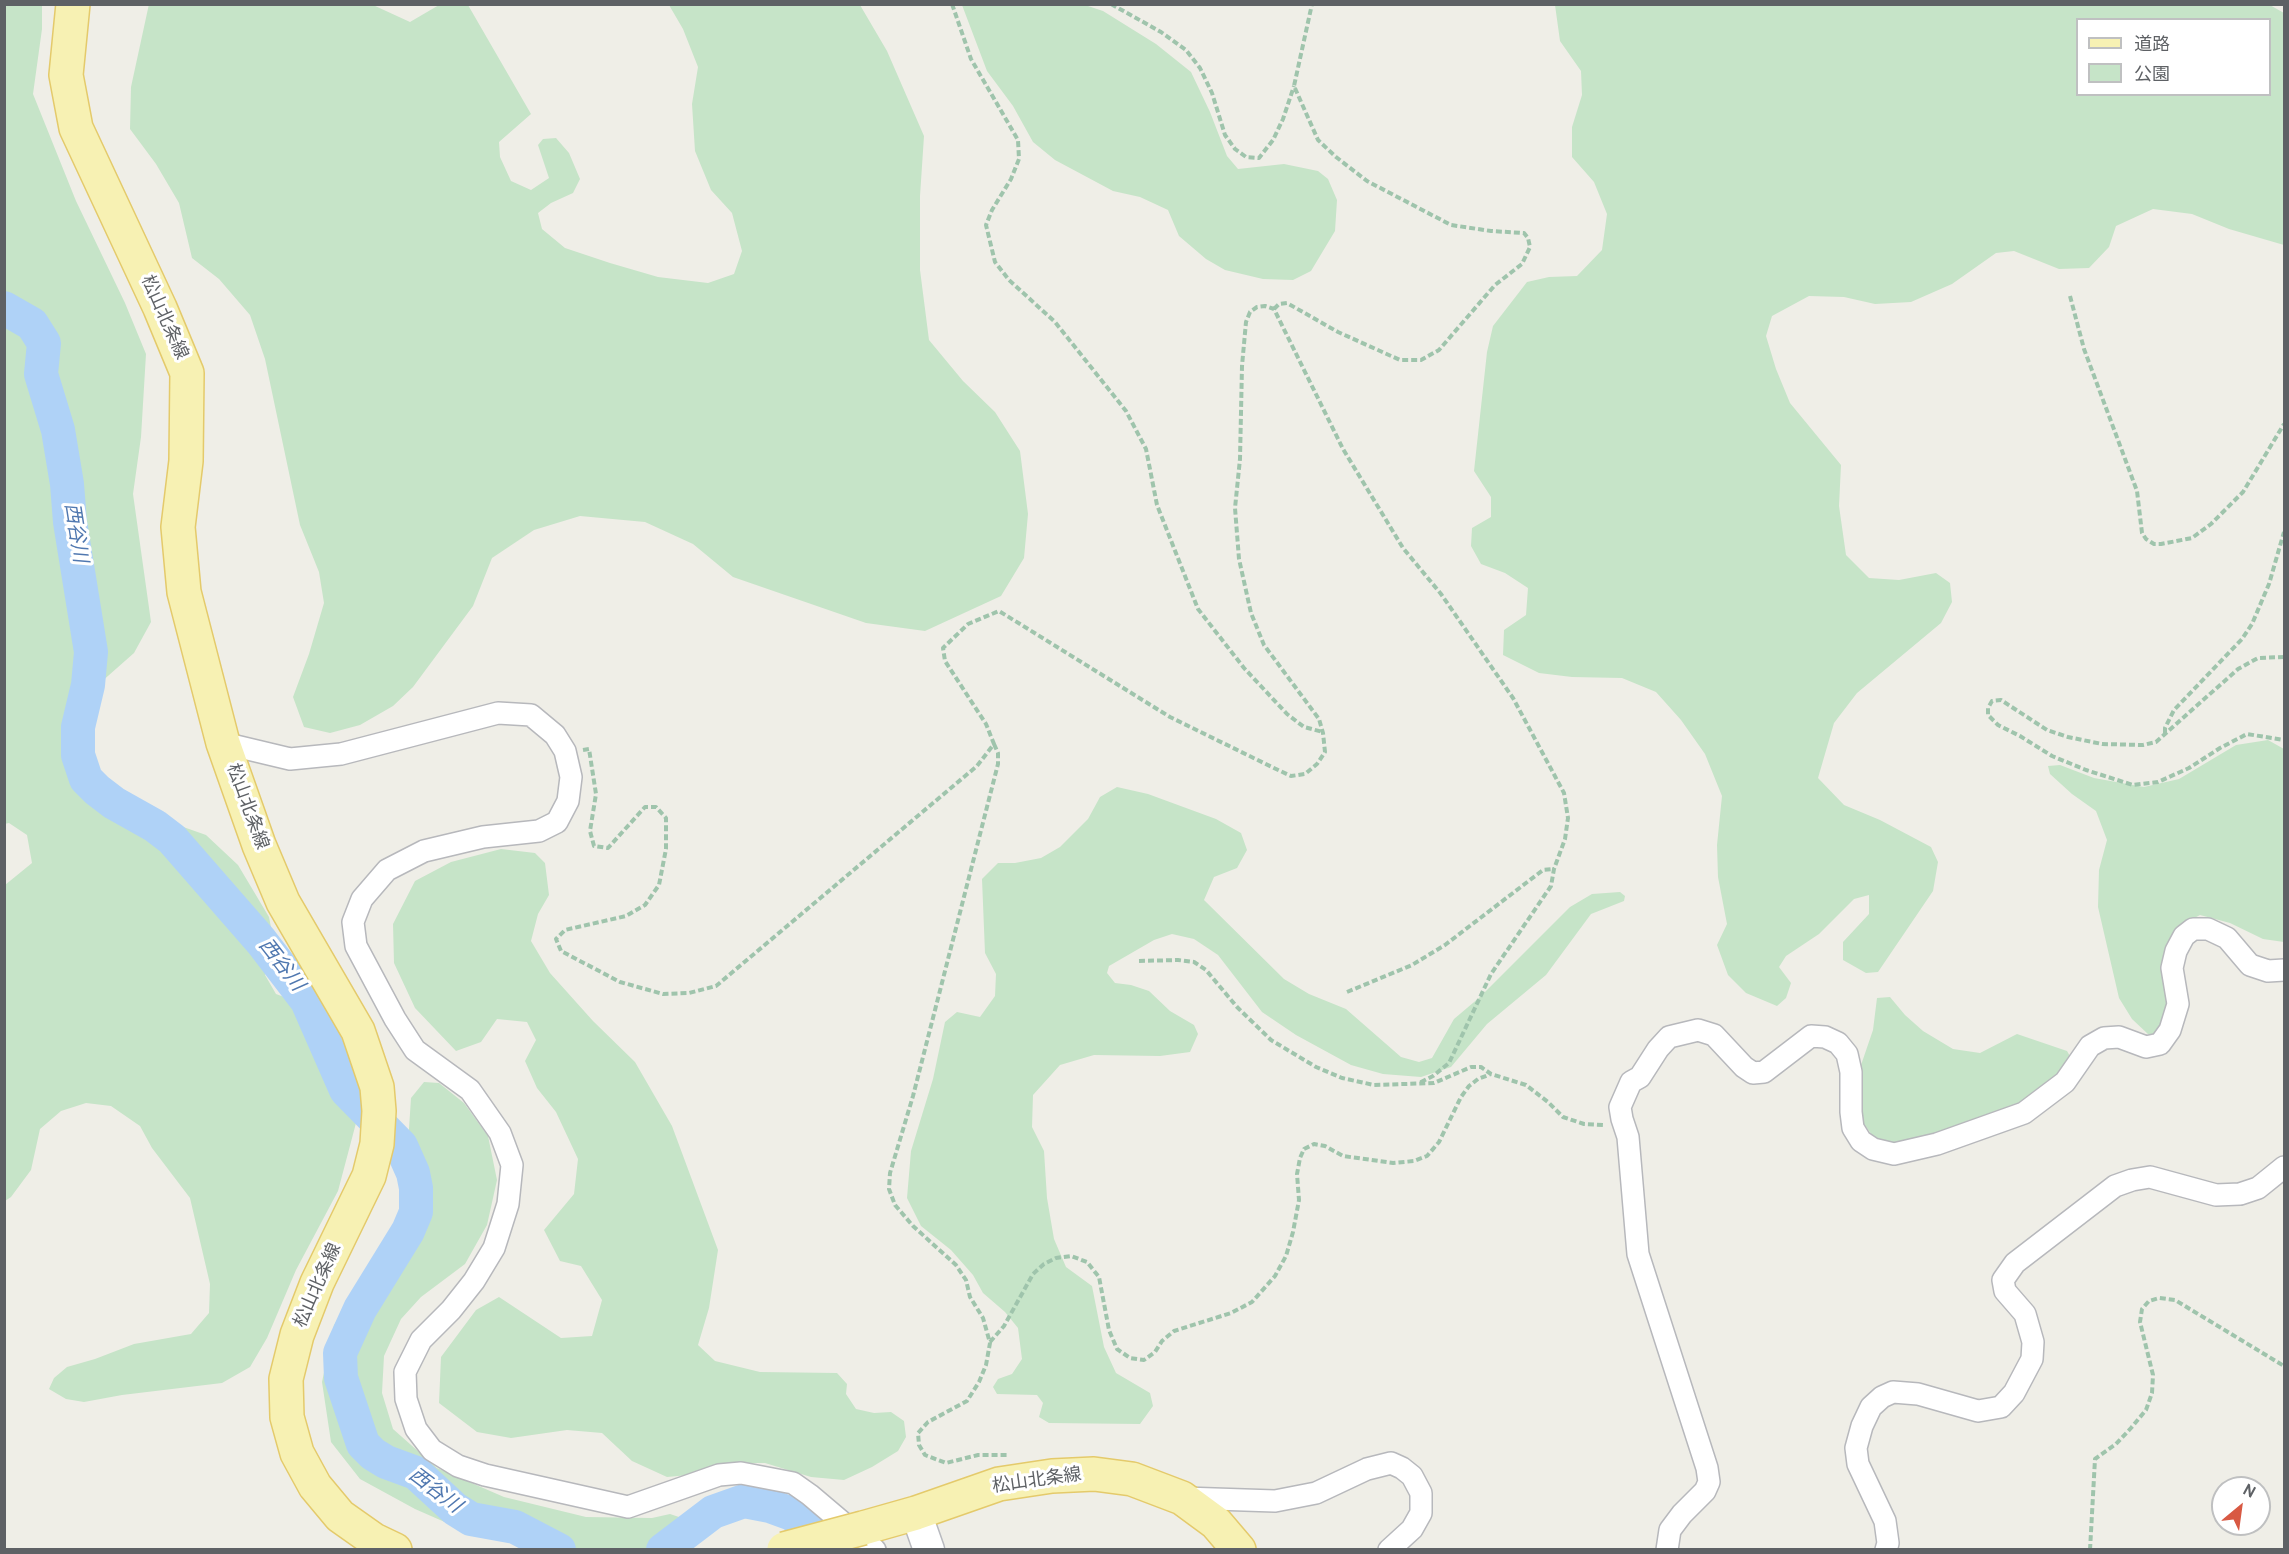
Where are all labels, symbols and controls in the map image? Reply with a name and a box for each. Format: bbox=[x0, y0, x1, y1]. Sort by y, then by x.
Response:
legend bbox=[2076, 18, 2271, 96]
text: 道路 bbox=[2134, 34, 2170, 57]
text: 公園 bbox=[2134, 64, 2170, 87]
street label: 松山北条線 bbox=[135, 272, 191, 364]
water label: 西谷川 bbox=[57, 501, 91, 565]
street label: 松山北条線 bbox=[220, 761, 272, 853]
water label: 西谷川 bbox=[252, 935, 308, 997]
street label: 松山北条線 bbox=[291, 1240, 347, 1332]
water label: 西谷川 bbox=[403, 1464, 465, 1520]
street label: 松山北条線 bbox=[991, 1465, 1083, 1499]
north arrow bbox=[2211, 1476, 2271, 1536]
text: N bbox=[2239, 1480, 2259, 1504]

